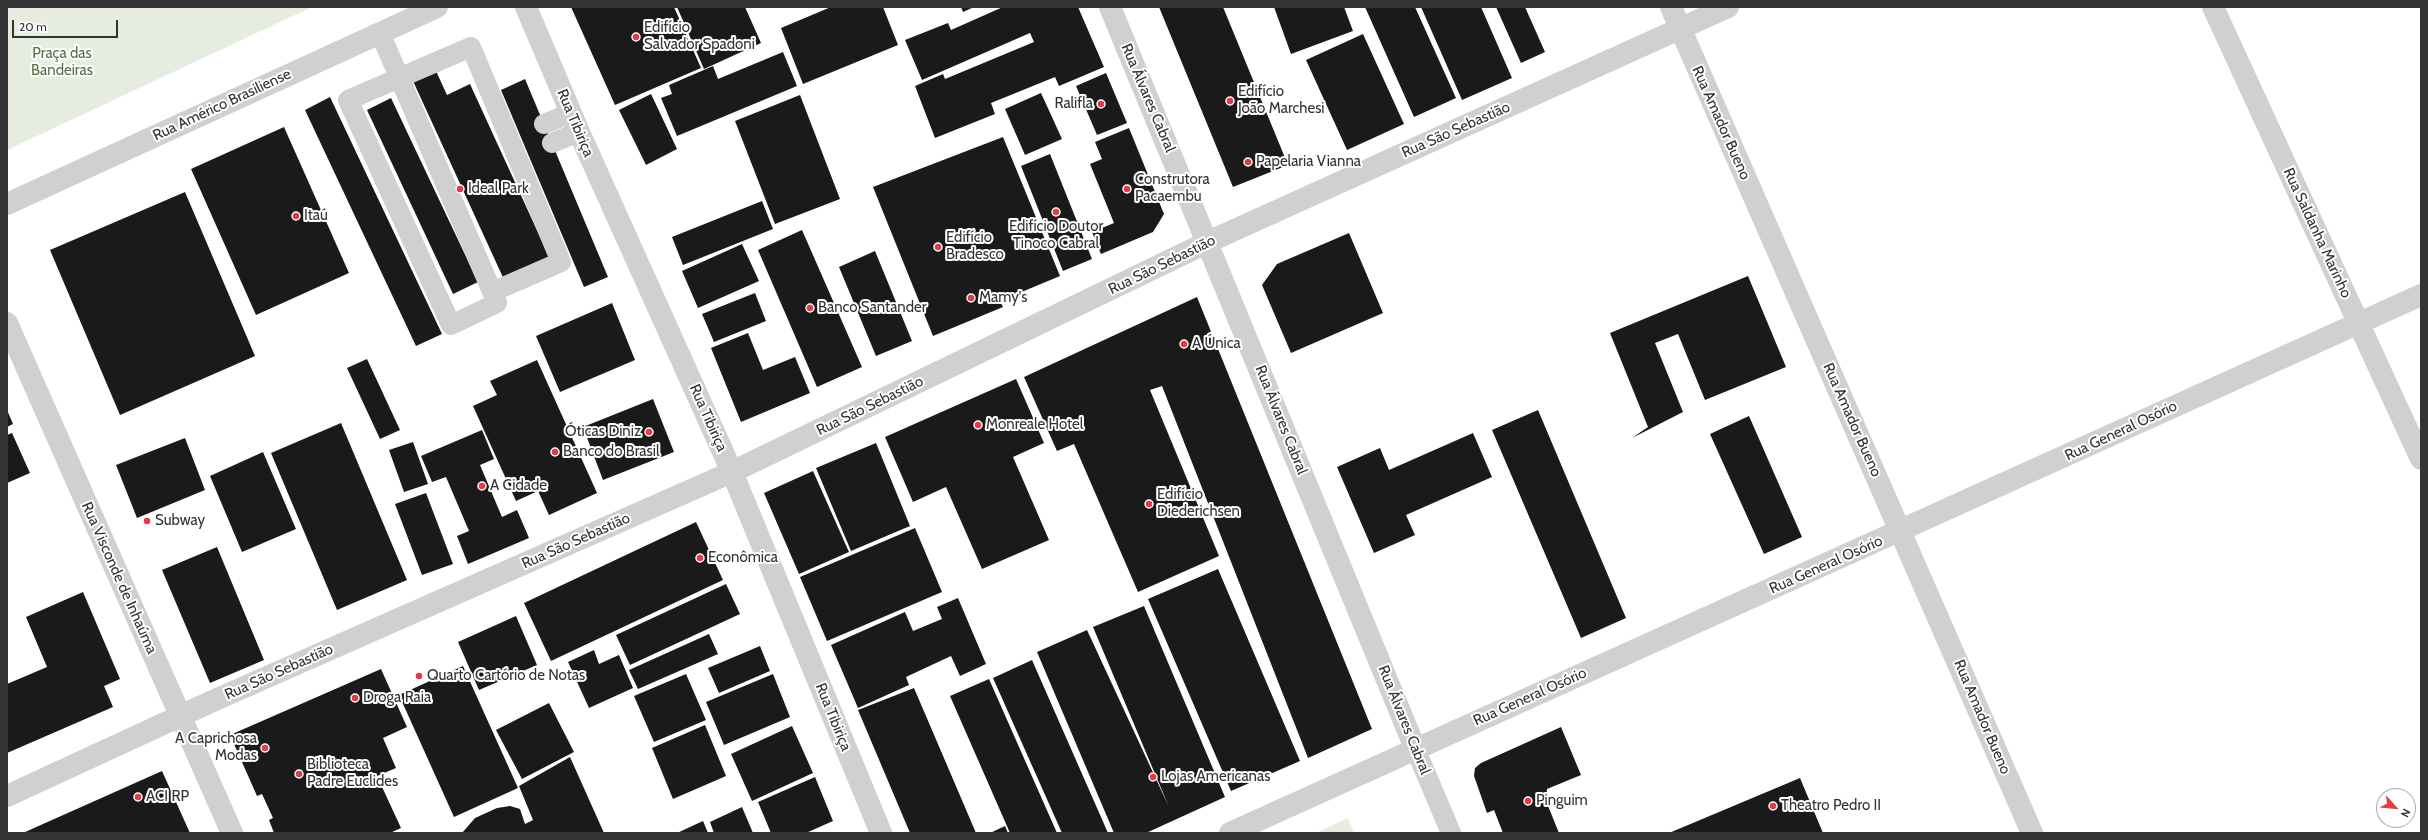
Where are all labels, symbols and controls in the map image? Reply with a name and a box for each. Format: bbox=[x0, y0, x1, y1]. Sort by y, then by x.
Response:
scale bar bbox=[14, 12, 120, 38]
text: 20 m bbox=[19, 19, 47, 34]
place label: Edifício Salvador Spadoni bbox=[644, 19, 755, 54]
marker: Edifício Salvador Spadoni bbox=[631, 32, 641, 42]
street label: Rua Álvares Cabral bbox=[1117, 41, 1179, 155]
park label: Praça das Bandeiras bbox=[31, 45, 93, 80]
street label: Rua Amador Bueno bbox=[1688, 63, 1754, 183]
street label: Rua Américo Brasiliense bbox=[150, 65, 294, 145]
place label: Edifício João Marchesi bbox=[1238, 83, 1325, 118]
street label: Rua Tibiriça bbox=[553, 86, 597, 160]
place label: Ralifla bbox=[1054, 95, 1093, 113]
marker: Edifício João Marchesi bbox=[1225, 96, 1235, 106]
street label: Rua São Sebastião bbox=[1399, 98, 1513, 162]
marker: Ralifla bbox=[1096, 99, 1106, 109]
place label: Papelaria Vianna bbox=[1256, 153, 1361, 171]
marker: Papelaria Vianna bbox=[1243, 157, 1253, 167]
street label: Rua Saldanha Marinho bbox=[2279, 165, 2355, 301]
place label: Construtora Pacaembu bbox=[1135, 171, 1210, 206]
place label: Ideal Park bbox=[468, 180, 529, 198]
marker: Ideal Park bbox=[455, 184, 465, 194]
marker: Construtora Pacaembu bbox=[1122, 184, 1132, 194]
place label: Itaú bbox=[304, 207, 328, 225]
marker: Edifício Doutor Tinoco Cabral bbox=[1051, 207, 1061, 217]
marker: Itaú bbox=[291, 211, 301, 221]
place label: Edifício Doutor Tinoco Cabral bbox=[1009, 218, 1103, 253]
place label: Edifício Bradesco bbox=[946, 229, 1004, 264]
street label: Rua São Sebastião bbox=[1106, 231, 1218, 299]
marker: Edifício Bradesco bbox=[933, 242, 943, 252]
place label: Mamy's bbox=[979, 289, 1027, 307]
marker: Mamy's bbox=[966, 293, 976, 303]
place label: Banco Santander bbox=[818, 299, 926, 317]
marker: Banco Santander bbox=[805, 303, 815, 313]
place label: A Única bbox=[1192, 335, 1241, 353]
marker: A Única bbox=[1179, 339, 1189, 349]
street label: Rua Amador Bueno bbox=[1819, 360, 1885, 480]
street label: Rua Álvares Cabral bbox=[1251, 363, 1311, 477]
street label: Rua São Sebastião bbox=[814, 372, 926, 440]
street label: Rua Tibiriça bbox=[685, 382, 731, 454]
street label: Rua General Osório bbox=[2062, 397, 2180, 465]
place label: Monreale Hotel bbox=[986, 416, 1083, 434]
marker: Monreale Hotel bbox=[973, 420, 983, 430]
place label: Óticas Diniz bbox=[565, 423, 641, 441]
marker: Óticas Diniz bbox=[644, 427, 654, 437]
place label: Banco do Brasil bbox=[563, 443, 659, 461]
marker: Banco do Brasil bbox=[550, 447, 560, 457]
place label: A Cidade bbox=[490, 477, 547, 495]
marker: A Cidade bbox=[477, 481, 487, 491]
place label: Edifício Diederichsen bbox=[1157, 486, 1240, 521]
street label: Rua Visconde de Inhaúma bbox=[77, 499, 161, 657]
marker: Edifício Diederichsen bbox=[1144, 499, 1154, 509]
street label: Rua São Sebastião bbox=[519, 509, 633, 573]
place label: Subway bbox=[155, 512, 205, 530]
marker: Subway bbox=[142, 516, 152, 526]
street label: Rua General Osório bbox=[1767, 532, 1885, 598]
place label: Econômica bbox=[708, 549, 778, 567]
marker: Econômica bbox=[695, 553, 705, 563]
street label: Rua São Sebastião bbox=[222, 640, 336, 704]
street label: Rua Amador Bueno bbox=[1950, 657, 2014, 777]
street label: Rua Álvares Cabral bbox=[1374, 663, 1434, 777]
street label: Rua General Osório bbox=[1471, 664, 1589, 730]
place label: Quarto Cartório de Notas bbox=[427, 667, 585, 685]
marker: Quarto Cartório de Notas bbox=[414, 671, 424, 681]
street label: Rua Tibiriça bbox=[811, 680, 855, 754]
place label: Droga Raia bbox=[363, 689, 431, 707]
marker: Droga Raia bbox=[350, 693, 360, 703]
place label: A Caprichosa Modas bbox=[175, 730, 257, 765]
marker: A Caprichosa Modas bbox=[260, 743, 270, 753]
place label: Biblioteca Padre Euclides bbox=[307, 756, 398, 791]
place label: Lojas Americanas bbox=[1161, 768, 1270, 786]
marker: Biblioteca Padre Euclides bbox=[294, 769, 304, 779]
marker: Lojas Americanas bbox=[1148, 772, 1158, 782]
place label: ACI RP bbox=[146, 788, 189, 806]
north arrow bbox=[2376, 788, 2416, 828]
marker: ACI RP bbox=[133, 792, 143, 802]
place label: Pinguim bbox=[1536, 792, 1588, 810]
marker: Pinguim bbox=[1523, 796, 1533, 806]
place label: Theatro Pedro II bbox=[1781, 797, 1881, 815]
marker: Theatro Pedro II bbox=[1768, 801, 1778, 811]
text: N bbox=[2398, 806, 2414, 820]

